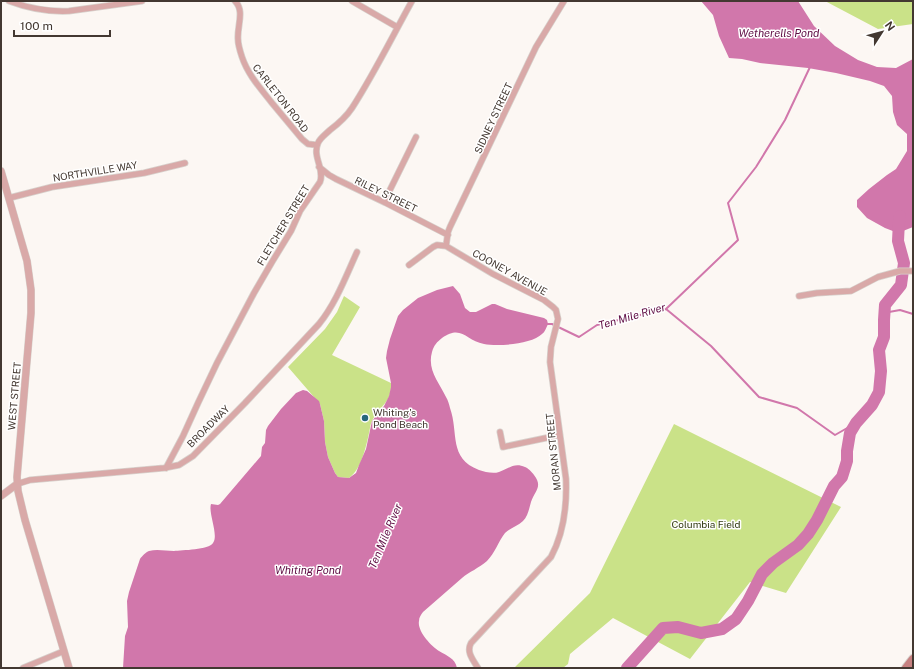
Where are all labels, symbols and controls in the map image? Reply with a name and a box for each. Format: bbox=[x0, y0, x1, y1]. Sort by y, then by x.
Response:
scale bar bbox=[14, 12, 110, 38]
north arrow bbox=[862, 12, 902, 52]
text: 100 m bbox=[20, 19, 53, 33]
text: N bbox=[883, 19, 897, 33]
water label: Wetherells Pond bbox=[739, 27, 820, 39]
street label: CARLETON ROAD bbox=[251, 61, 312, 135]
street label: SIDNEY STREET bbox=[471, 81, 515, 155]
street label: NORTHVILLE WAY bbox=[52, 158, 138, 184]
street label: RILEY STREET bbox=[353, 174, 419, 214]
street label: FLETCHER STREET bbox=[254, 183, 312, 267]
street label: COONEY AVENUE bbox=[471, 247, 549, 297]
water label: Ten Mile River bbox=[597, 300, 668, 331]
street label: WEST STREET bbox=[5, 361, 23, 431]
street label: BROADWAY bbox=[184, 402, 232, 450]
place label: Whiting's Pond Beach bbox=[373, 406, 428, 430]
marker: Whiting's Pond Beach bbox=[360, 413, 370, 423]
street label: MORAN STREET bbox=[543, 413, 563, 491]
water label: Ten Mile River bbox=[366, 501, 404, 570]
park label: Columbia Field bbox=[671, 518, 741, 530]
water label: Whiting Pond bbox=[275, 564, 342, 576]

